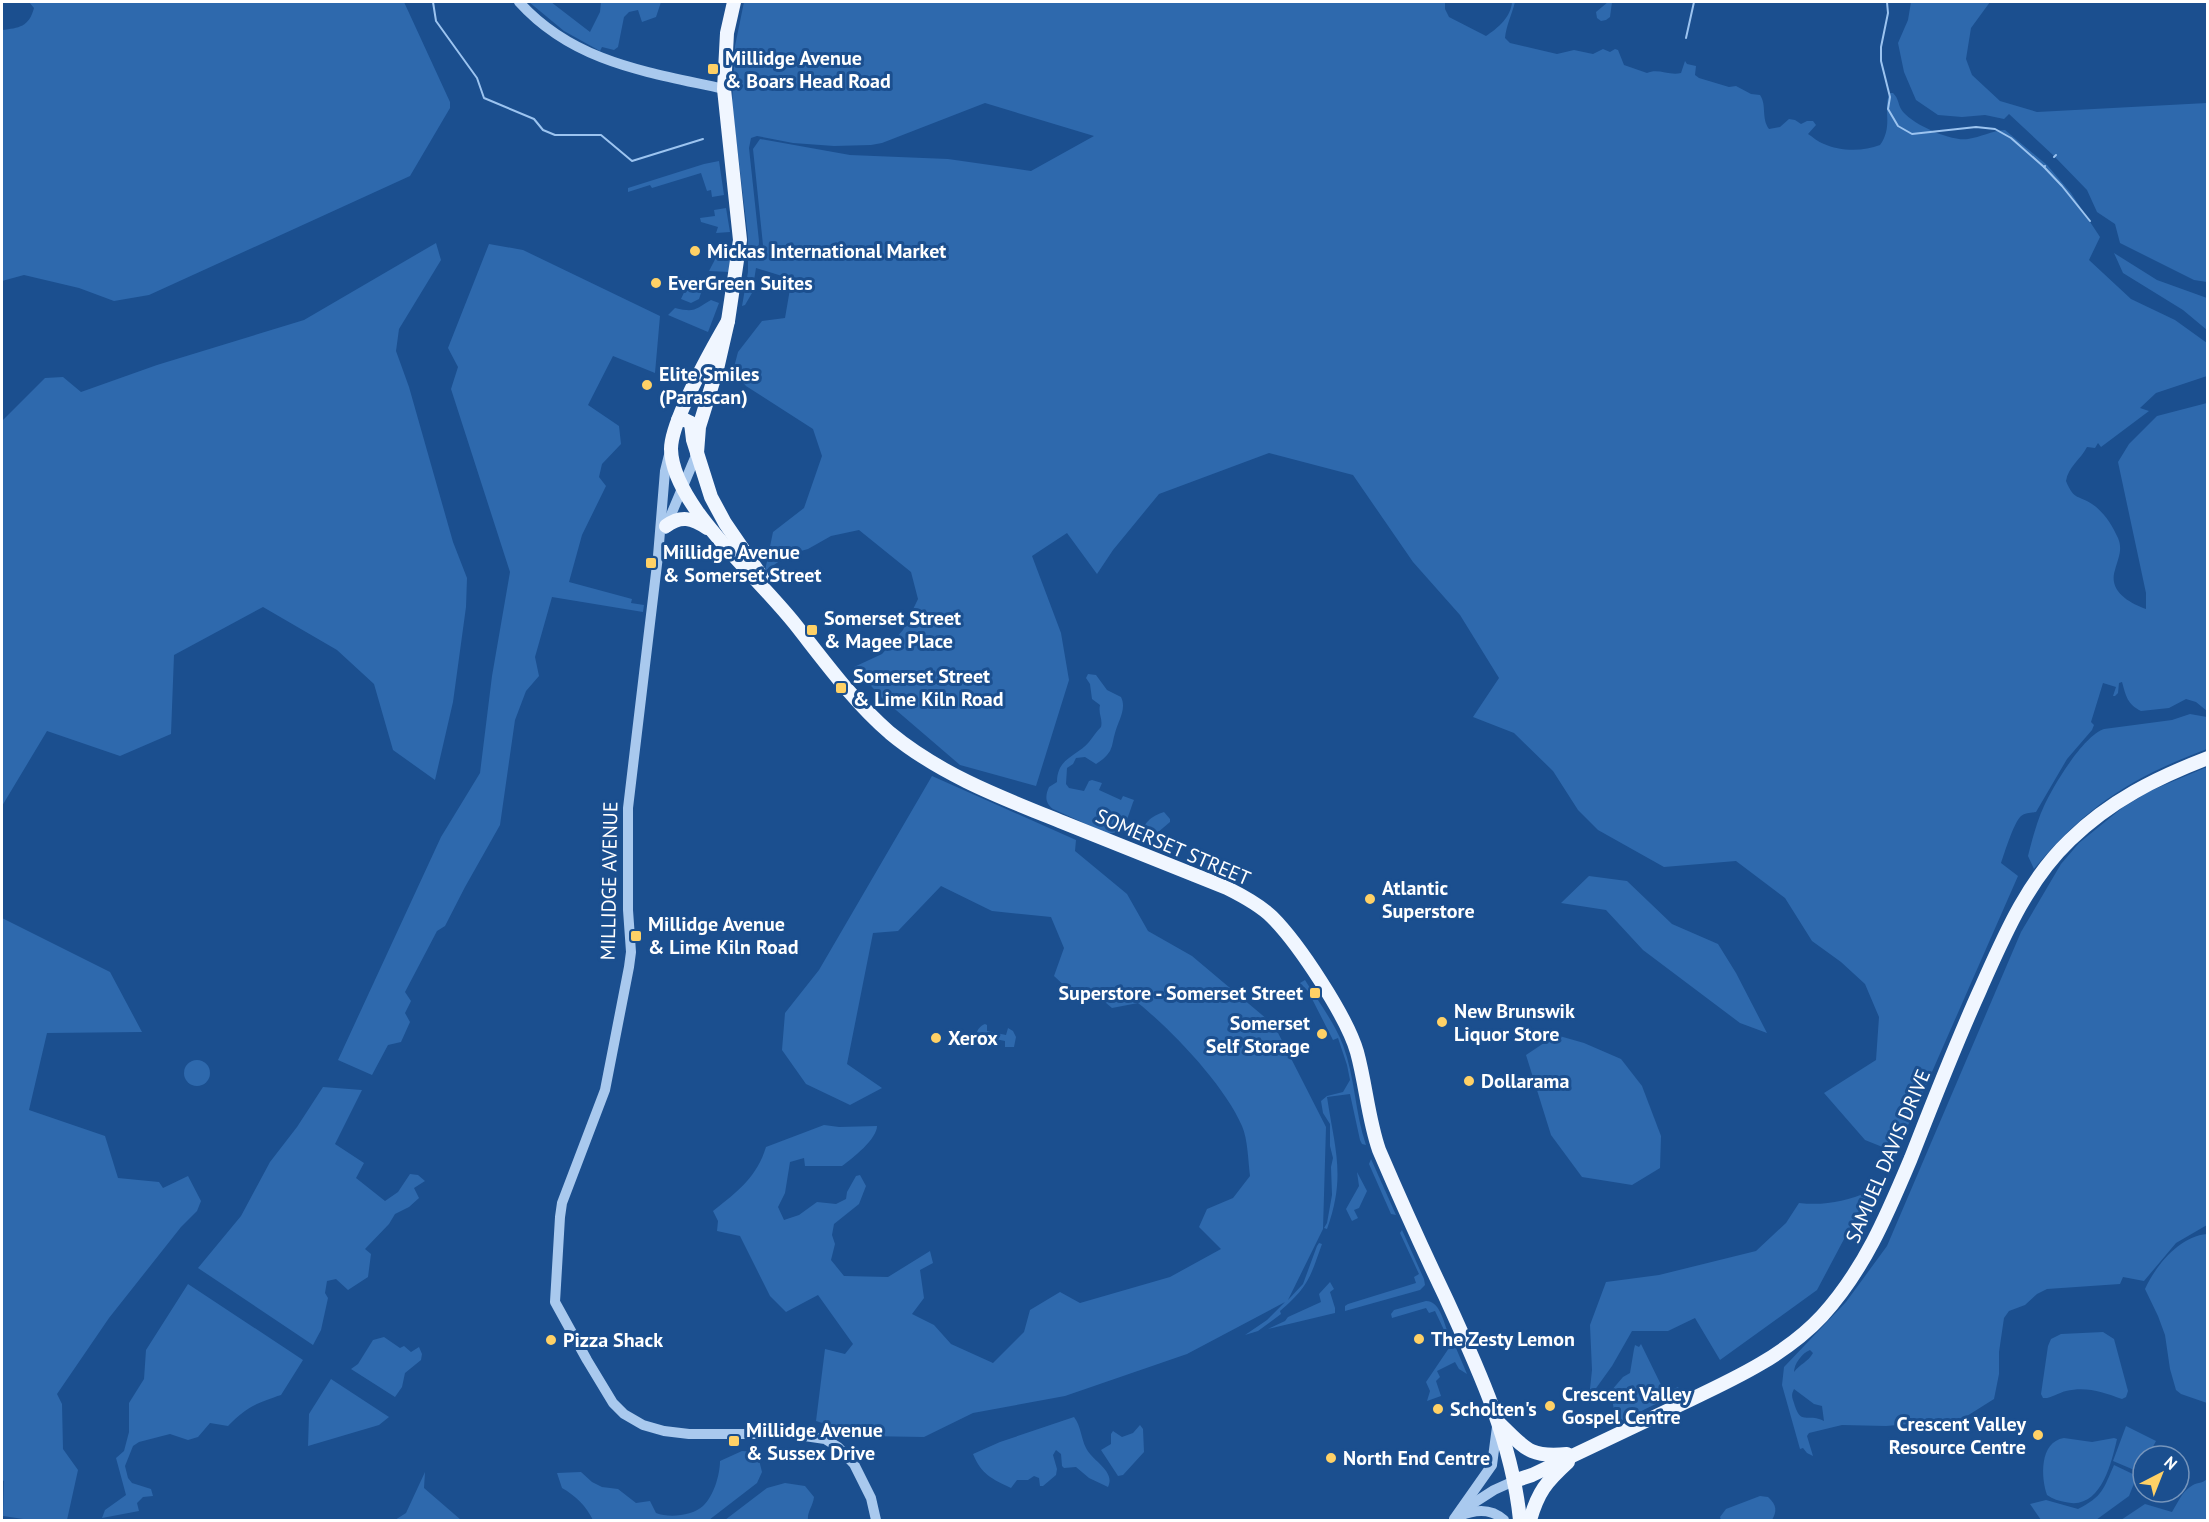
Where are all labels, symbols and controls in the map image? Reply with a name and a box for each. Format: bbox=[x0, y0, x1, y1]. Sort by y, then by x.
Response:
place label: Millidge Avenue & Boars Head Road bbox=[725, 45, 891, 94]
marker: Millidge Avenue & Boars Head Road bbox=[706, 62, 720, 76]
place label: Mickas International Market bbox=[707, 238, 946, 264]
marker: Mickas International Market bbox=[688, 244, 702, 258]
place label: EverGreen Suites bbox=[668, 270, 813, 296]
marker: EverGreen Suites bbox=[649, 276, 663, 290]
place label: Elite Smiles (Parascan) bbox=[659, 361, 759, 410]
marker: Elite Smiles (Parascan) bbox=[640, 378, 654, 392]
place label: Millidge Avenue & Somerset Street bbox=[663, 539, 821, 588]
marker: Millidge Avenue & Somerset Street bbox=[644, 556, 658, 570]
place label: Somerset Street & Magee Place bbox=[824, 605, 961, 654]
marker: Somerset Street & Magee Place bbox=[805, 623, 819, 637]
place label: Somerset Street & Lime Kiln Road bbox=[853, 663, 1003, 712]
marker: Somerset Street & Lime Kiln Road bbox=[834, 681, 848, 695]
street label: MILLIDGE AVENUE bbox=[595, 801, 623, 961]
street label: SOMERSET STREET bbox=[1092, 803, 1254, 891]
place label: Atlantic Superstore bbox=[1382, 875, 1475, 924]
marker: Atlantic Superstore bbox=[1363, 892, 1377, 906]
place label: Millidge Avenue & Lime Kiln Road bbox=[648, 911, 798, 960]
marker: Millidge Avenue & Lime Kiln Road bbox=[629, 929, 643, 943]
place label: Superstore - Somerset Street bbox=[1059, 980, 1303, 1006]
marker: Superstore - Somerset Street bbox=[1308, 986, 1322, 1000]
place label: New Brunswik Liquor Store bbox=[1454, 998, 1575, 1047]
place label: Somerset Self Storage bbox=[1206, 1010, 1310, 1059]
marker: New Brunswik Liquor Store bbox=[1435, 1015, 1449, 1029]
place label: Xerox bbox=[948, 1025, 998, 1051]
marker: Somerset Self Storage bbox=[1315, 1027, 1329, 1041]
marker: Xerox bbox=[929, 1031, 943, 1045]
street label: SAMUEL DAVIS DRIVE bbox=[1840, 1065, 1936, 1247]
place label: Dollarama bbox=[1481, 1068, 1569, 1094]
marker: Dollarama bbox=[1462, 1074, 1476, 1088]
place label: The Zesty Lemon bbox=[1431, 1326, 1575, 1352]
place label: Pizza Shack bbox=[563, 1327, 663, 1353]
marker: The Zesty Lemon bbox=[1412, 1332, 1426, 1346]
marker: Pizza Shack bbox=[544, 1333, 558, 1347]
place label: Crescent Valley Gospel Centre bbox=[1562, 1381, 1692, 1430]
place label: Scholten's bbox=[1450, 1396, 1537, 1422]
marker: Crescent Valley Gospel Centre bbox=[1543, 1399, 1557, 1413]
marker: Scholten's bbox=[1431, 1402, 1445, 1416]
place label: Crescent Valley Resource Centre bbox=[1889, 1411, 2026, 1460]
place label: Millidge Avenue & Sussex Drive bbox=[746, 1417, 883, 1466]
marker: Crescent Valley Resource Centre bbox=[2031, 1428, 2045, 1442]
marker: Millidge Avenue & Sussex Drive bbox=[727, 1434, 741, 1448]
north arrow bbox=[2131, 1444, 2191, 1504]
place label: North End Centre bbox=[1343, 1445, 1490, 1471]
marker: North End Centre bbox=[1324, 1451, 1338, 1465]
text: N bbox=[2160, 1452, 2182, 1474]

